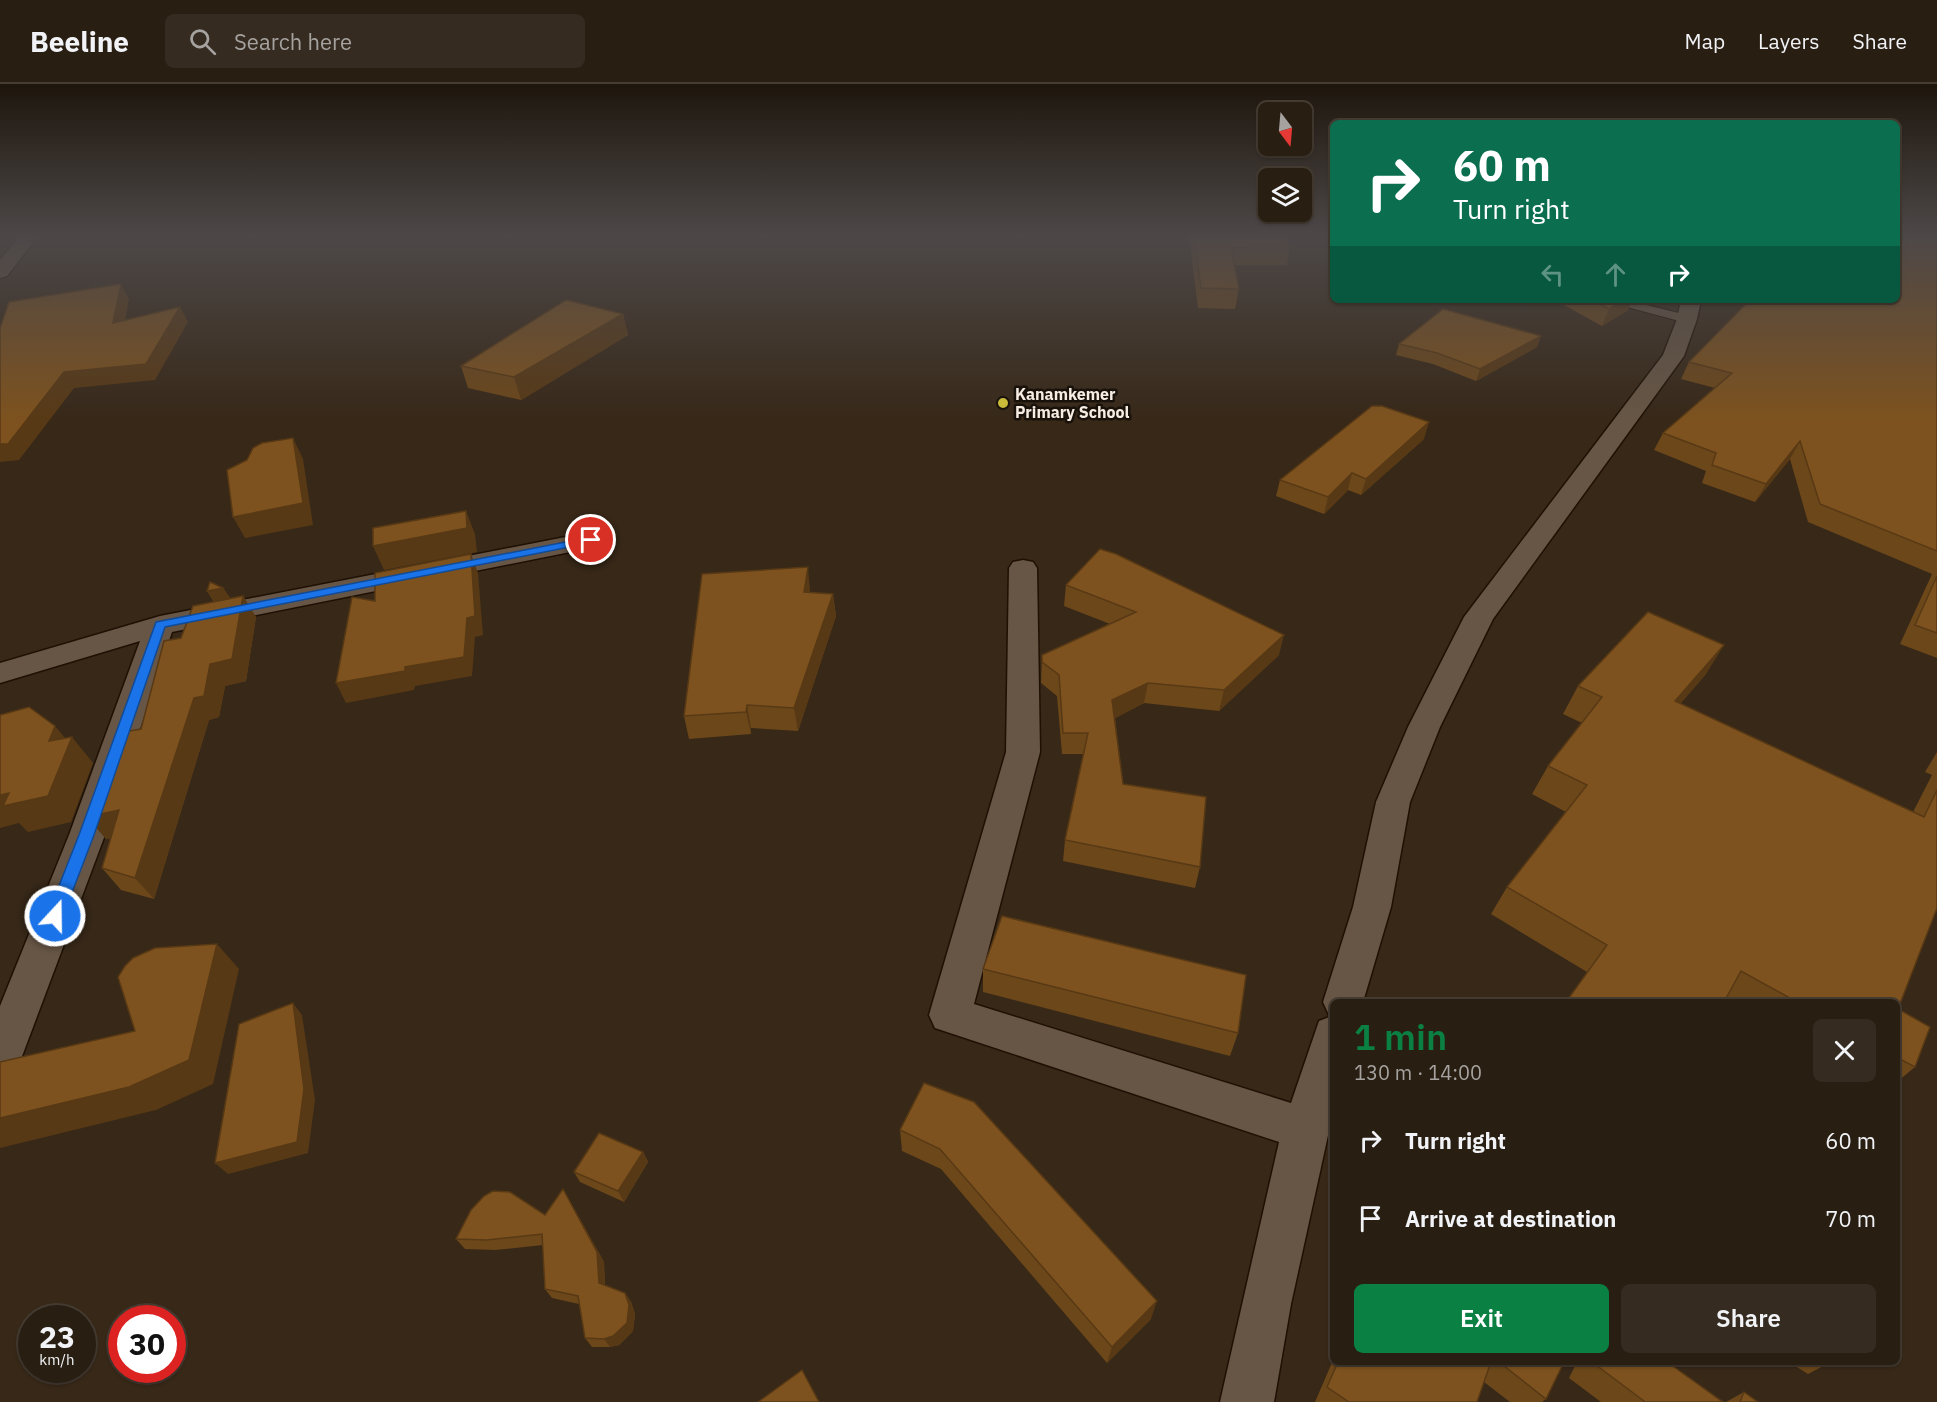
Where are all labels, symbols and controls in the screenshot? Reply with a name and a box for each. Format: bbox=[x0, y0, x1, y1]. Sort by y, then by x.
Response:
search box bbox=[165, 14, 585, 68]
text: Beeline bbox=[30, 23, 129, 60]
icon: search bbox=[186, 25, 219, 58]
text: Search here bbox=[234, 27, 352, 56]
text: Map bbox=[1685, 27, 1725, 55]
text: Layers bbox=[1758, 27, 1820, 55]
text: Share bbox=[1853, 27, 1907, 55]
north arrow bbox=[1258, 102, 1312, 156]
map controls bbox=[1258, 102, 1312, 222]
text: 60 m bbox=[1453, 138, 1551, 193]
icon: right bbox=[1354, 144, 1432, 222]
button: layers bbox=[1258, 168, 1312, 222]
text: Turn right bbox=[1453, 191, 1570, 226]
icon: left bbox=[1536, 258, 1569, 291]
icon: ahead bbox=[1599, 258, 1632, 291]
icon: right bbox=[1662, 258, 1695, 291]
place label: Kanamkemer Primary School bbox=[1015, 384, 1130, 422]
marker: Kanamkemer Primary School bbox=[996, 396, 1010, 410]
pin bbox=[565, 514, 616, 565]
icon: arrive bbox=[574, 523, 607, 556]
position arrow bbox=[23, 884, 87, 948]
text: 1 min bbox=[1354, 1013, 1447, 1060]
button: close bbox=[1813, 1019, 1876, 1082]
text: 130 m · 14:00 bbox=[1354, 1059, 1482, 1086]
icon: right bbox=[1354, 1124, 1387, 1157]
text: Turn right bbox=[1405, 1126, 1506, 1155]
text: 60 m bbox=[1825, 1126, 1876, 1155]
icon: arrive bbox=[1354, 1202, 1387, 1235]
text: Arrive at destination bbox=[1405, 1204, 1616, 1233]
text: 70 m bbox=[1825, 1204, 1876, 1233]
button: Exit bbox=[1354, 1284, 1609, 1353]
button: Share bbox=[1621, 1284, 1876, 1353]
speed limit sign: 30 bbox=[108, 1305, 186, 1383]
text: 23 bbox=[39, 1317, 75, 1356]
text: km/h bbox=[39, 1350, 75, 1369]

